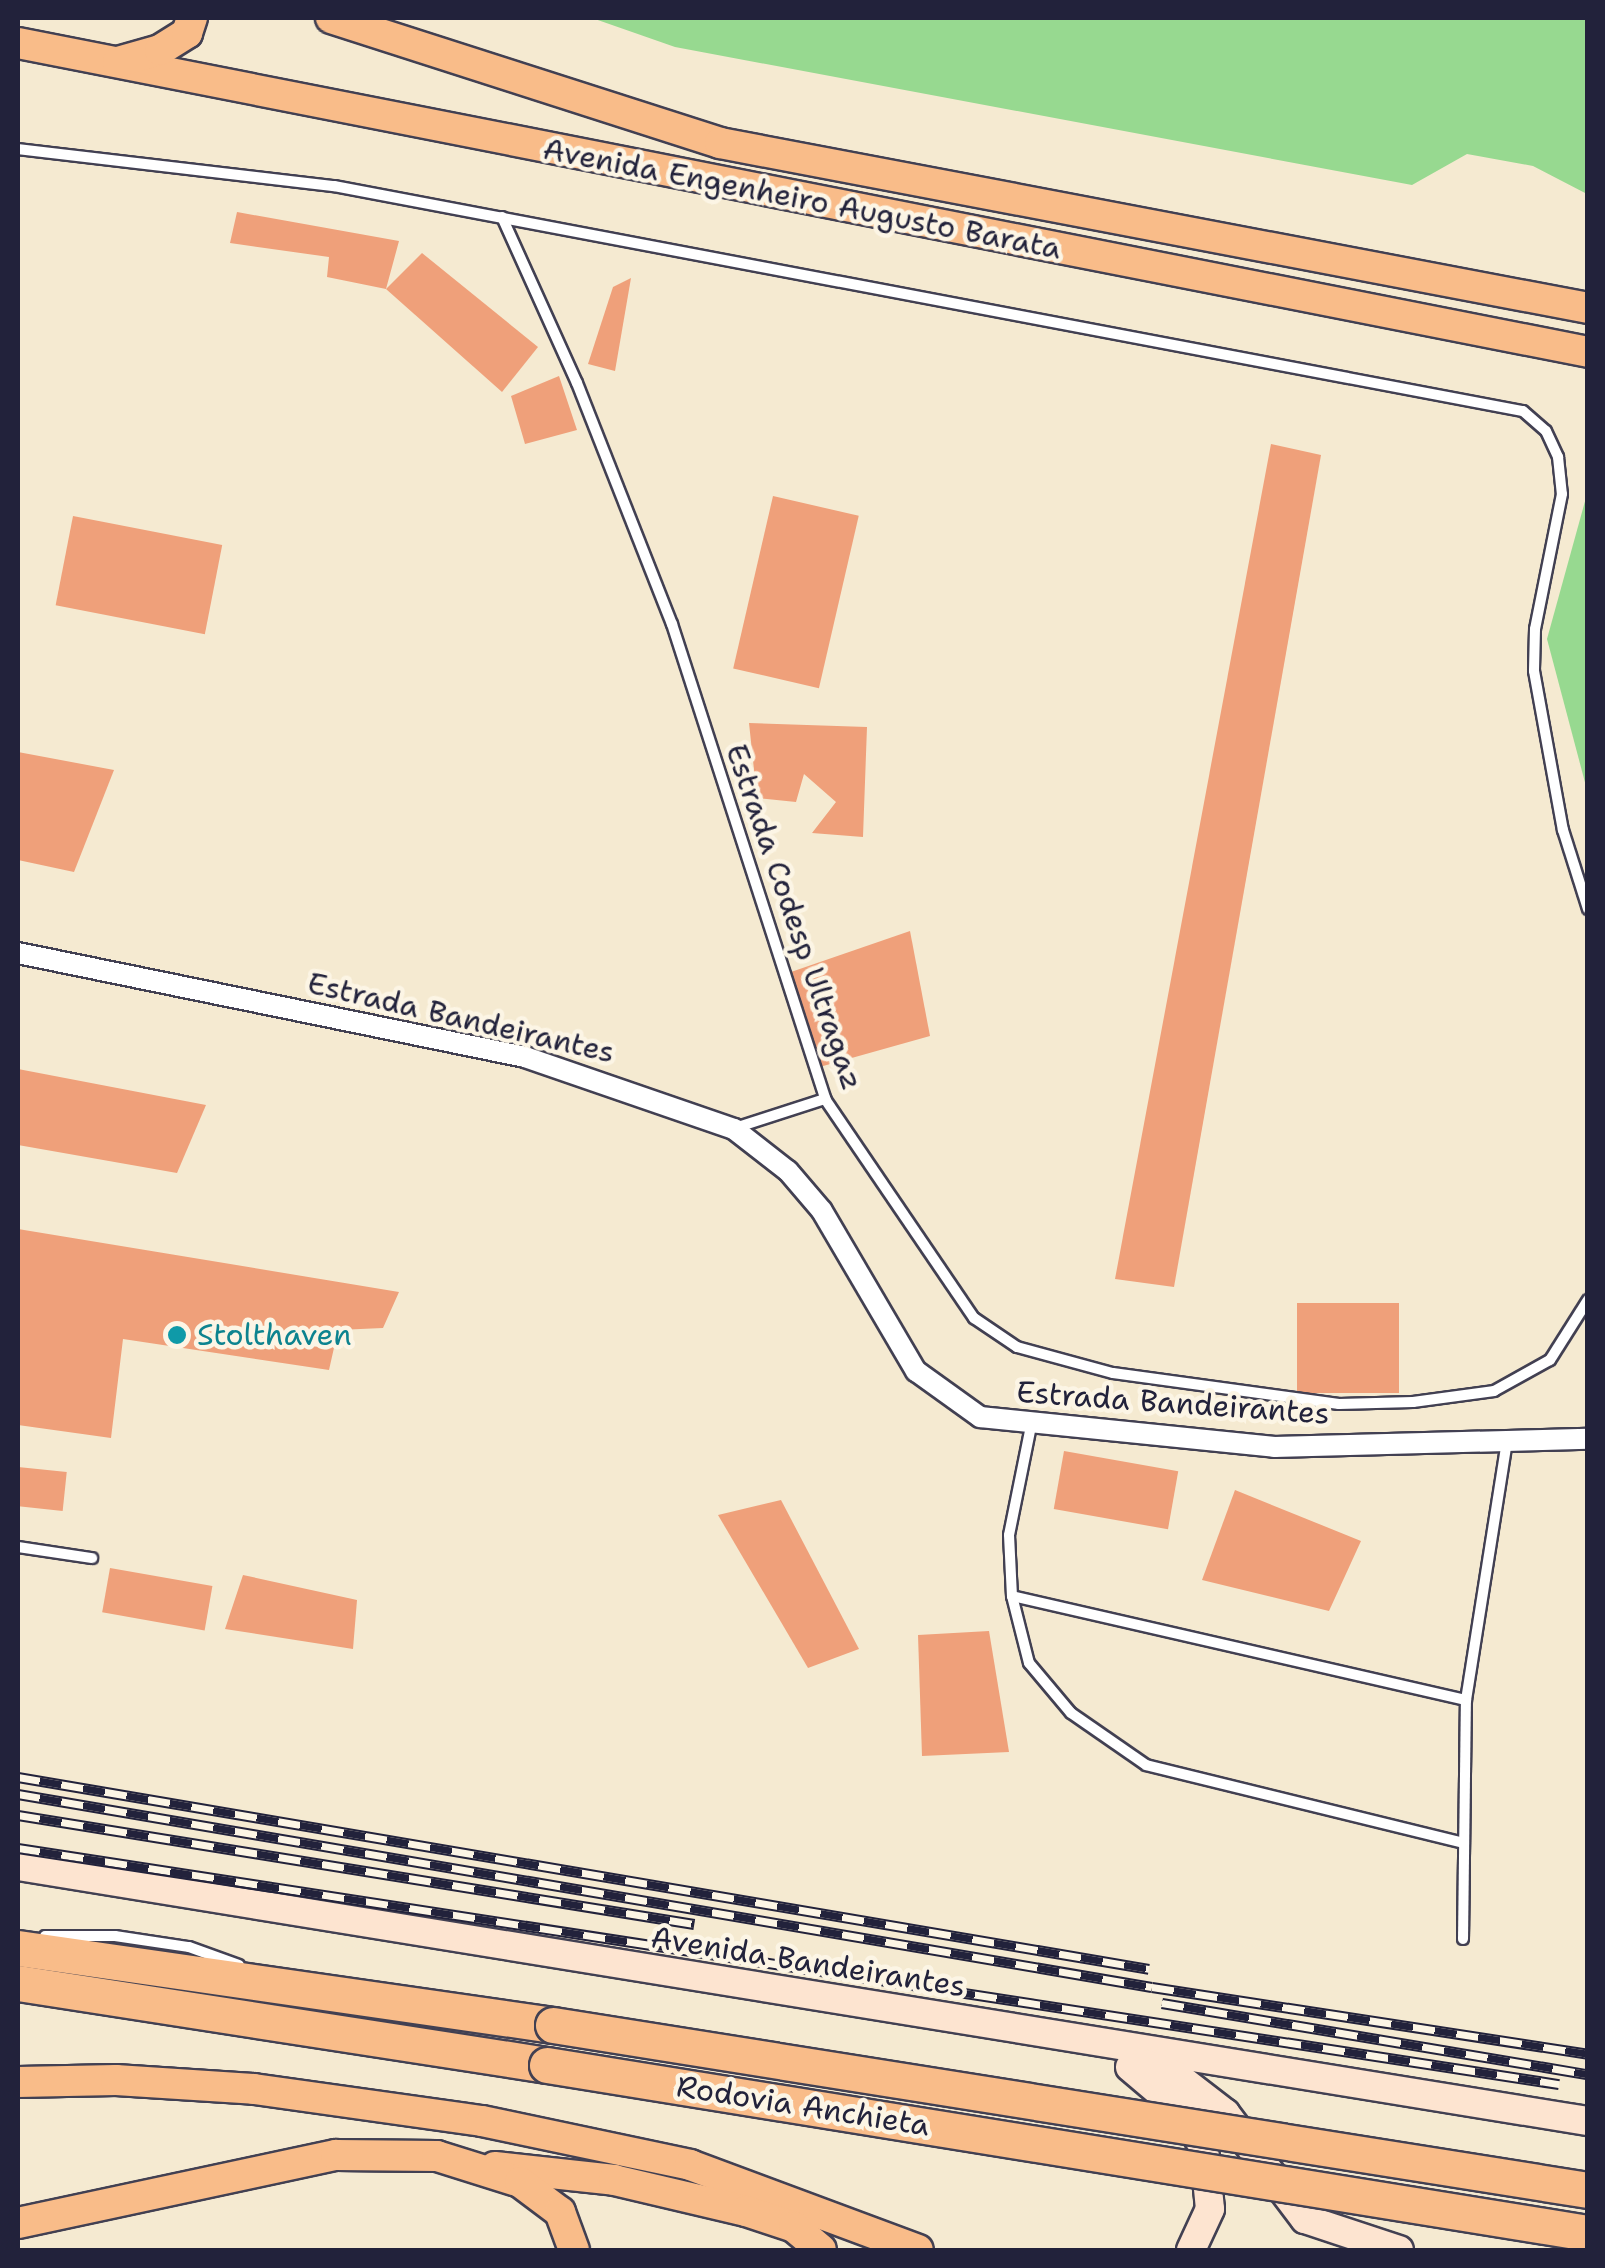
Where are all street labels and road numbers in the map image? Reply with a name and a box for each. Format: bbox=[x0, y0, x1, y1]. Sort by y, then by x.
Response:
street label: Avenida Engenheiro Augusto Barata bbox=[540, 131, 1064, 267]
street label: Estrada Codesp Ultragaz bbox=[718, 739, 870, 1095]
street label: Estrada Bandeirantes bbox=[304, 965, 618, 1071]
street label: Estrada Bandeirantes bbox=[1015, 1374, 1331, 1432]
street label: Avenida Bandeirantes bbox=[648, 1919, 968, 2005]
street label: Rodovia Anchieta bbox=[674, 2068, 932, 2144]

